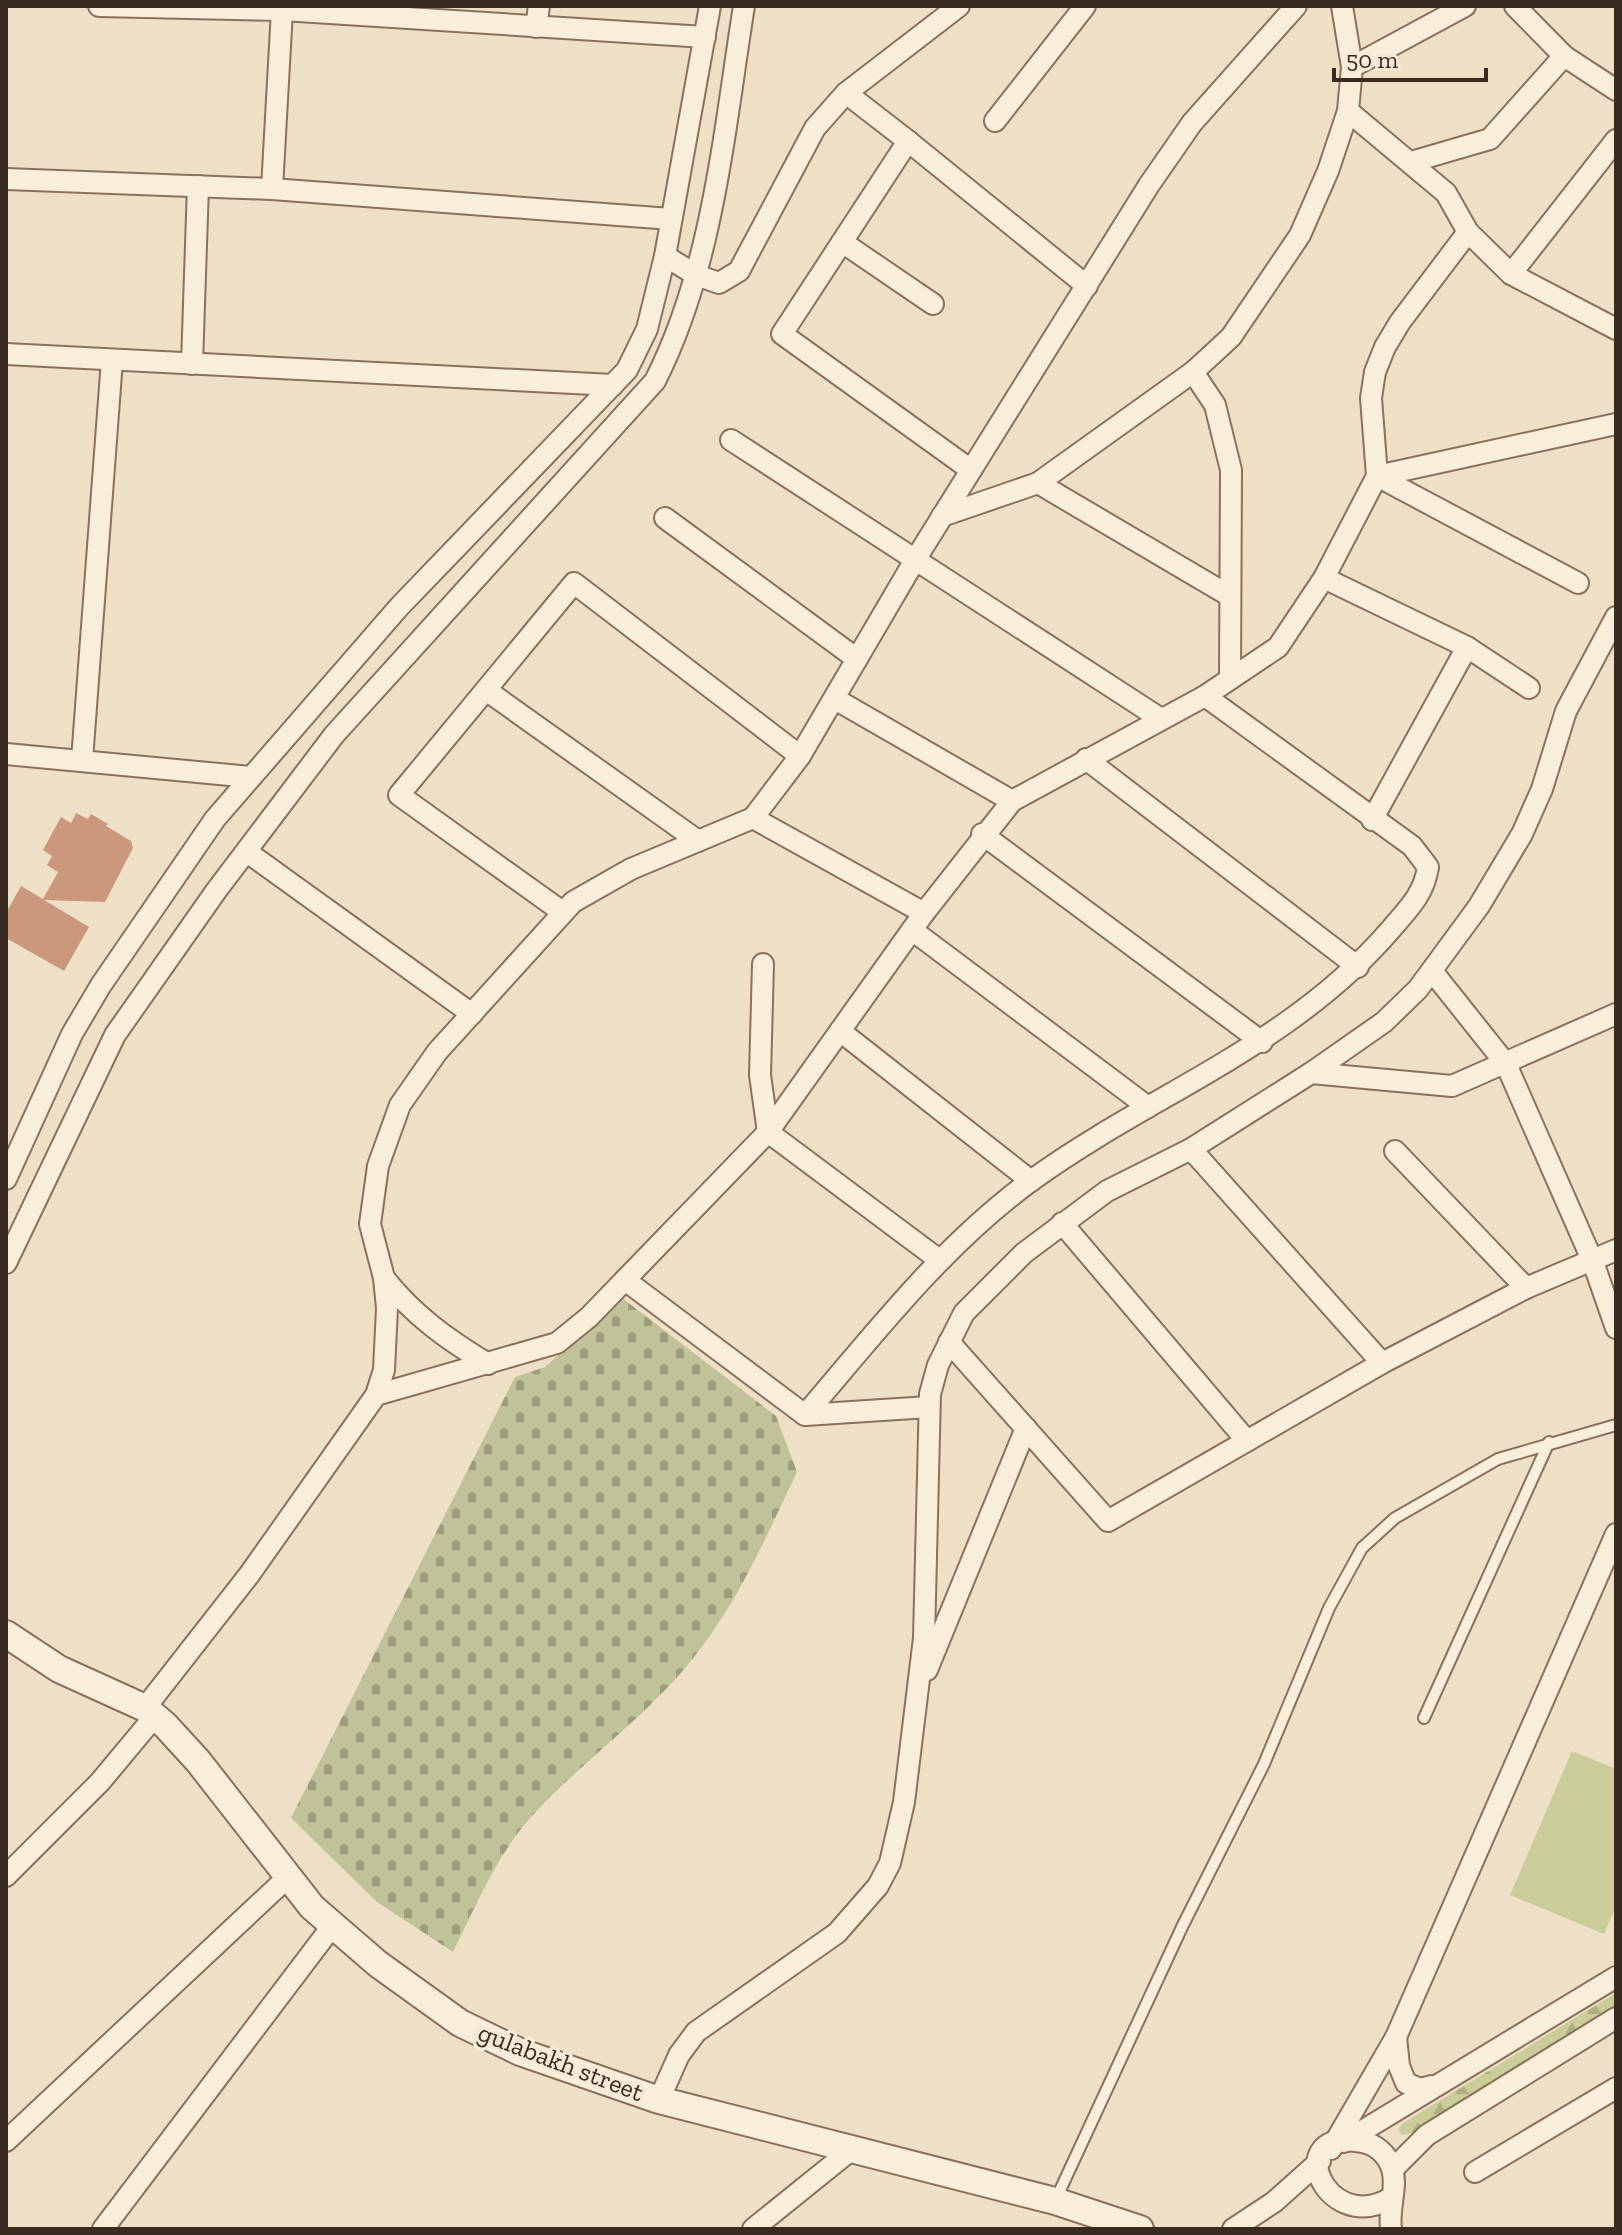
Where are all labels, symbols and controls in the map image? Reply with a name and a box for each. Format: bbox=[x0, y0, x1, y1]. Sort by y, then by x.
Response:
scale bar bbox=[1334, 32, 1486, 82]
text: 50 m bbox=[1346, 45, 1399, 74]
street label: gulabakh street bbox=[474, 2016, 649, 2108]

